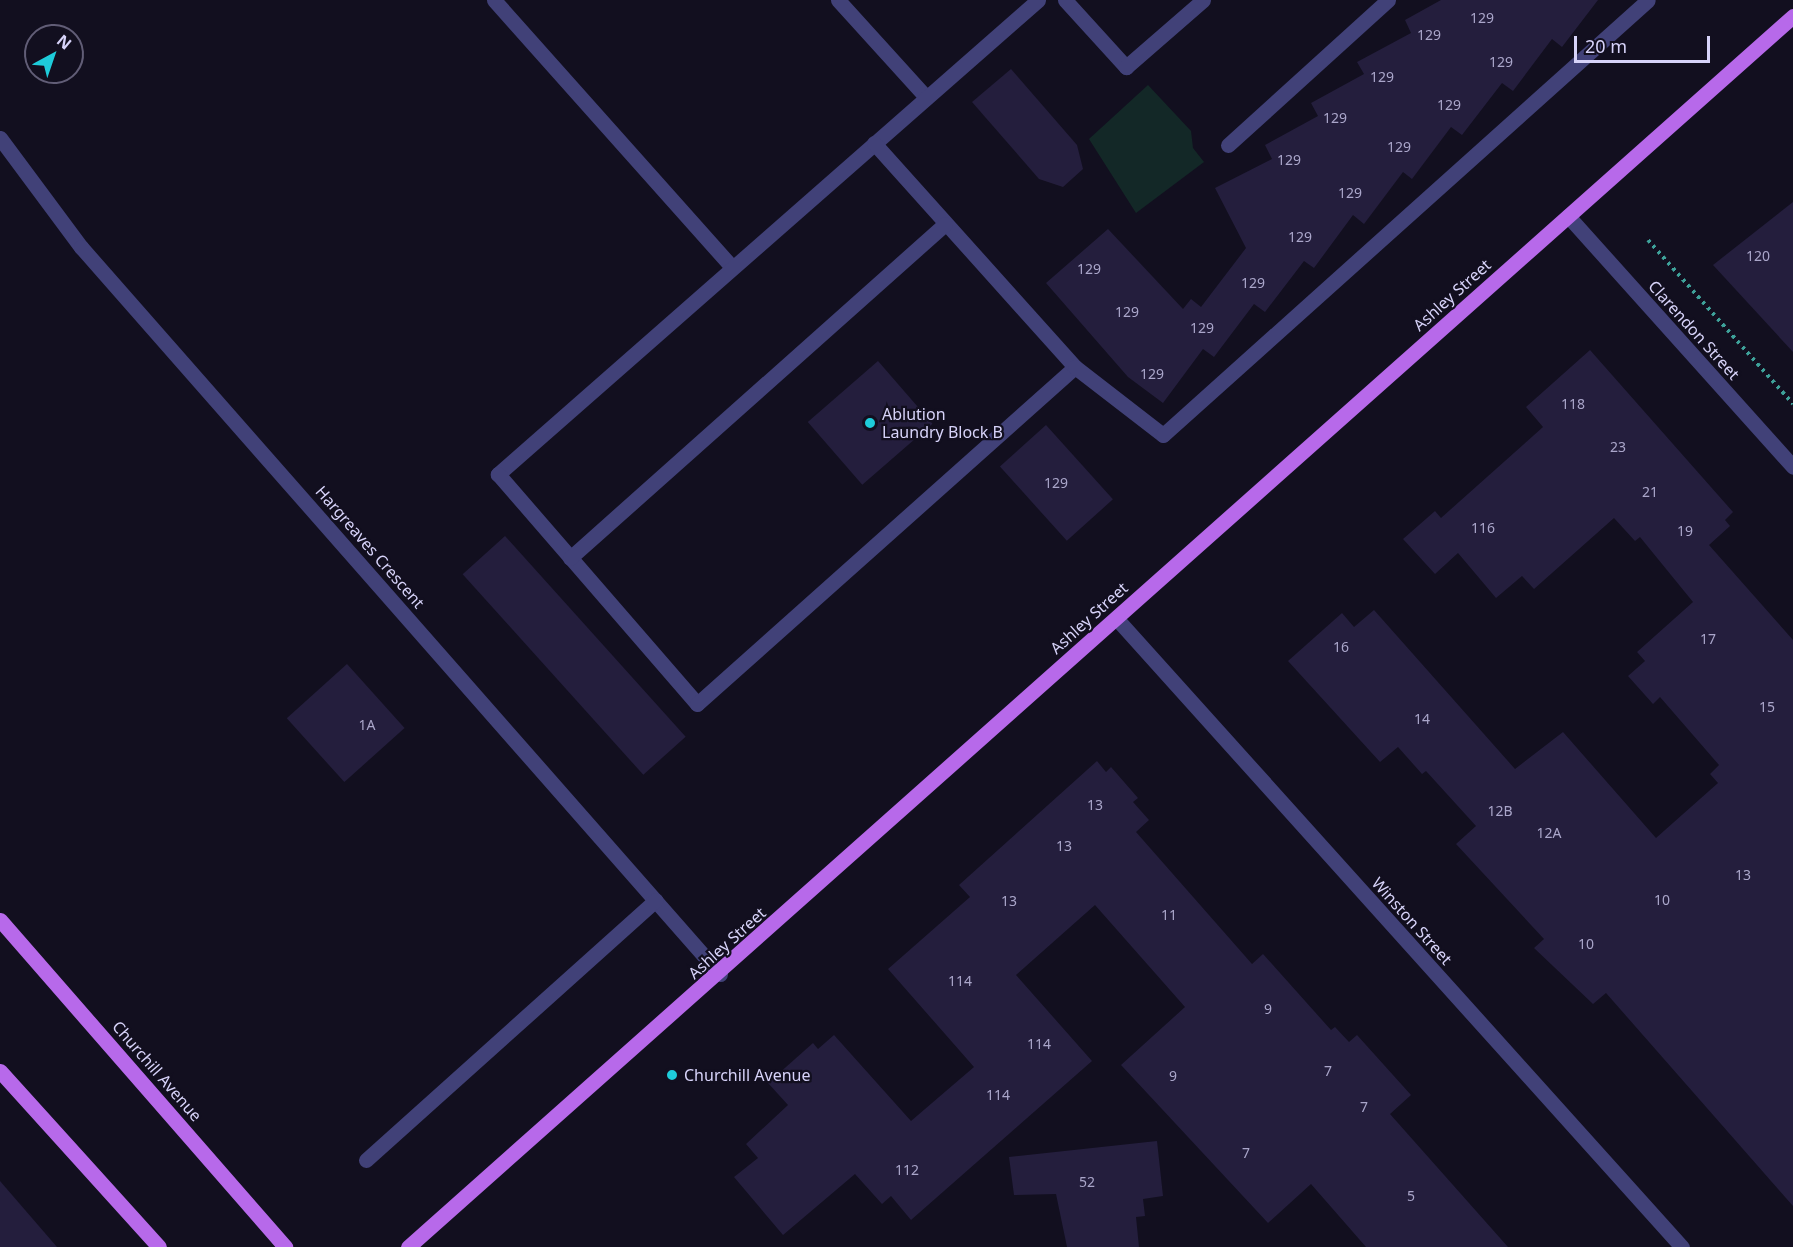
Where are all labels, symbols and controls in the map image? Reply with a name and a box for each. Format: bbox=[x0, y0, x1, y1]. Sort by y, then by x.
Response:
house number: 129 bbox=[1470, 10, 1494, 26]
north arrow bbox=[24, 24, 84, 84]
scale bar bbox=[1577, 24, 1714, 62]
house number: 129 bbox=[1417, 27, 1441, 43]
text: N bbox=[52, 29, 76, 54]
text: 20 m bbox=[1585, 34, 1627, 58]
house number: 129 bbox=[1489, 54, 1513, 70]
house number: 129 bbox=[1370, 69, 1394, 85]
house number: 129 bbox=[1437, 97, 1461, 113]
house number: 129 bbox=[1323, 110, 1347, 126]
house number: 129 bbox=[1387, 139, 1411, 155]
house number: 129 bbox=[1277, 152, 1301, 168]
house number: 129 bbox=[1338, 185, 1362, 201]
house number: 129 bbox=[1288, 229, 1312, 245]
house number: 120 bbox=[1746, 248, 1770, 264]
street label: Ashley Street bbox=[1409, 255, 1495, 335]
house number: 129 bbox=[1077, 261, 1101, 277]
house number: 129 bbox=[1241, 275, 1265, 291]
street label: Clarendon Street bbox=[1644, 277, 1744, 383]
house number: 129 bbox=[1115, 304, 1139, 320]
house number: 129 bbox=[1190, 320, 1214, 336]
house number: 129 bbox=[1140, 366, 1164, 382]
house number: 118 bbox=[1561, 396, 1585, 412]
place label: Ablution Laundry Block B bbox=[882, 404, 1003, 442]
marker: Ablution Laundry Block B bbox=[863, 416, 877, 430]
house number: 23 bbox=[1610, 439, 1626, 455]
house number: 129 bbox=[1044, 475, 1068, 491]
street label: Hargreaves Crescent bbox=[312, 482, 428, 612]
house number: 21 bbox=[1642, 484, 1658, 500]
house number: 116 bbox=[1471, 520, 1495, 536]
house number: 19 bbox=[1677, 523, 1693, 539]
street label: Ashley Street bbox=[1046, 578, 1132, 658]
house number: 17 bbox=[1700, 631, 1716, 647]
house number: 16 bbox=[1333, 639, 1349, 655]
house number: 15 bbox=[1759, 699, 1775, 715]
house number: 14 bbox=[1414, 711, 1430, 727]
house number: 1A bbox=[359, 717, 375, 733]
house number: 13 bbox=[1087, 797, 1103, 813]
house number: 12B bbox=[1487, 803, 1513, 819]
house number: 12A bbox=[1537, 825, 1561, 841]
house number: 13 bbox=[1056, 838, 1072, 854]
house number: 13 bbox=[1735, 867, 1751, 883]
street label: Winston Street bbox=[1368, 873, 1456, 969]
house number: 10 bbox=[1654, 892, 1670, 908]
house number: 13 bbox=[1001, 893, 1017, 909]
street label: Ashley Street bbox=[684, 903, 770, 983]
house number: 11 bbox=[1161, 907, 1177, 923]
house number: 10 bbox=[1578, 936, 1594, 952]
house number: 114 bbox=[948, 973, 972, 989]
house number: 9 bbox=[1264, 1001, 1272, 1017]
street label: Churchill Avenue bbox=[108, 1017, 206, 1125]
house number: 114 bbox=[1027, 1036, 1051, 1052]
house number: 7 bbox=[1324, 1063, 1332, 1079]
place label: Churchill Avenue bbox=[684, 1065, 810, 1085]
marker: Churchill Avenue bbox=[665, 1068, 679, 1082]
house number: 9 bbox=[1169, 1068, 1177, 1084]
house number: 114 bbox=[986, 1087, 1010, 1103]
house number: 7 bbox=[1360, 1099, 1368, 1115]
house number: 7 bbox=[1242, 1145, 1250, 1161]
house number: 112 bbox=[895, 1162, 919, 1178]
house number: 52 bbox=[1079, 1174, 1095, 1190]
house number: 5 bbox=[1407, 1188, 1415, 1204]

